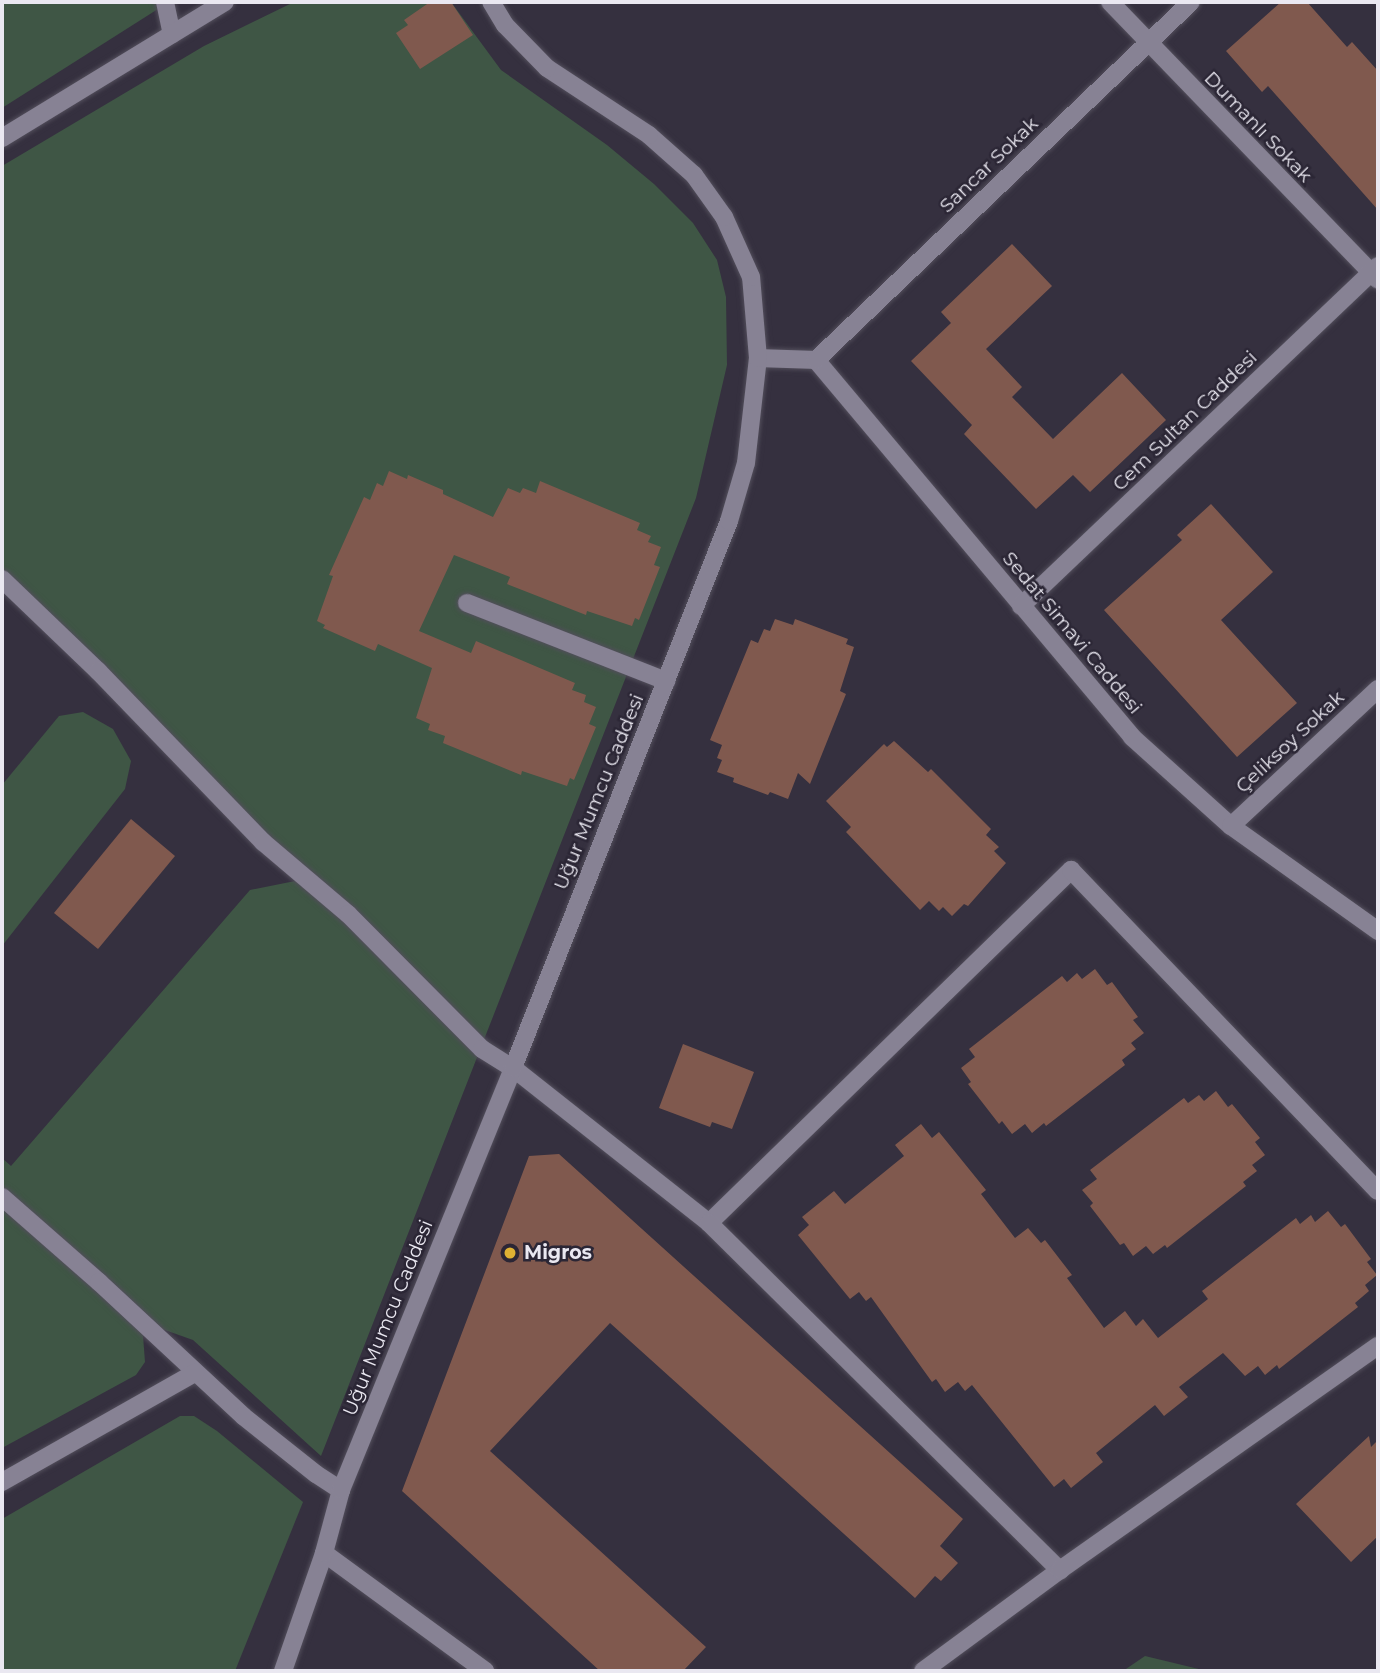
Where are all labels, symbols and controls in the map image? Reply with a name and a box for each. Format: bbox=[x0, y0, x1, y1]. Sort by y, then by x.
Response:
street label: Dumanlı Sokak bbox=[1199, 67, 1317, 187]
street label: Sancar Sokak bbox=[935, 112, 1043, 218]
street label: Cem Sultan Caddesi bbox=[1108, 346, 1262, 496]
street label: Sedat Simavi Caddesi bbox=[998, 547, 1146, 719]
street label: Çeliksoy Sokak bbox=[1231, 686, 1349, 798]
street label: Uğur Mumcu Caddesi bbox=[549, 691, 649, 893]
street label: Uğur Mumcu Caddesi bbox=[338, 1217, 438, 1419]
place label: Migros bbox=[524, 1242, 592, 1264]
marker: Migros bbox=[502, 1245, 518, 1261]

